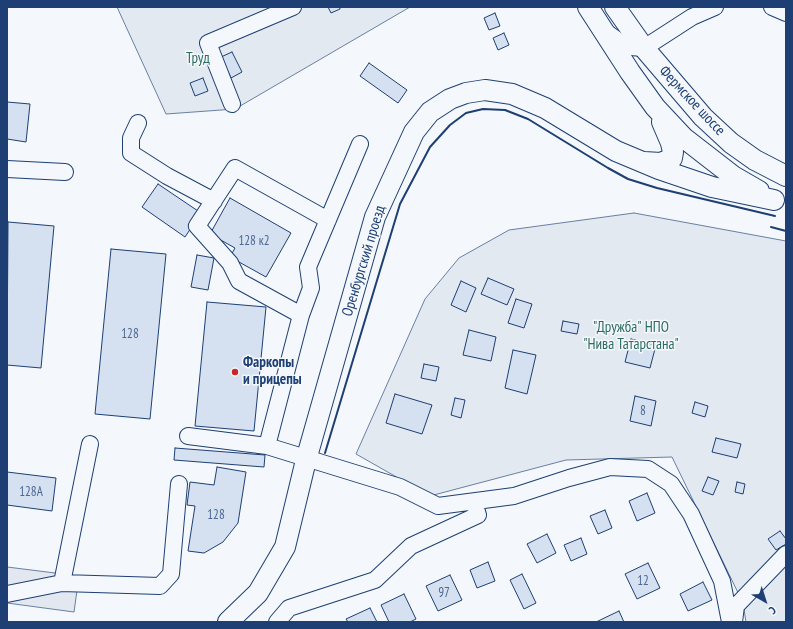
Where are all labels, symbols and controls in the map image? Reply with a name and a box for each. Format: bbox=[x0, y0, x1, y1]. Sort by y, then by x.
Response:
park label: Труд bbox=[186, 50, 210, 68]
street label: Фермское шоссе bbox=[655, 62, 729, 140]
street label: Оренбургский проезд bbox=[339, 203, 389, 319]
house number: 128 к2 bbox=[238, 233, 270, 249]
park label: "Дружба" НПО "Нива Татарстана" bbox=[583, 319, 679, 354]
house number: 128 bbox=[121, 326, 139, 342]
place label: Фаркопы и прицепы bbox=[243, 354, 302, 389]
marker: Фаркопы и прицепы bbox=[230, 367, 240, 377]
house number: 8 bbox=[640, 403, 646, 419]
house number: 128А bbox=[19, 484, 43, 500]
house number: 128 bbox=[207, 507, 225, 523]
house number: 12 bbox=[637, 573, 649, 589]
north arrow bbox=[745, 581, 785, 621]
house number: 97 bbox=[438, 585, 450, 601]
text: С bbox=[766, 603, 779, 617]

